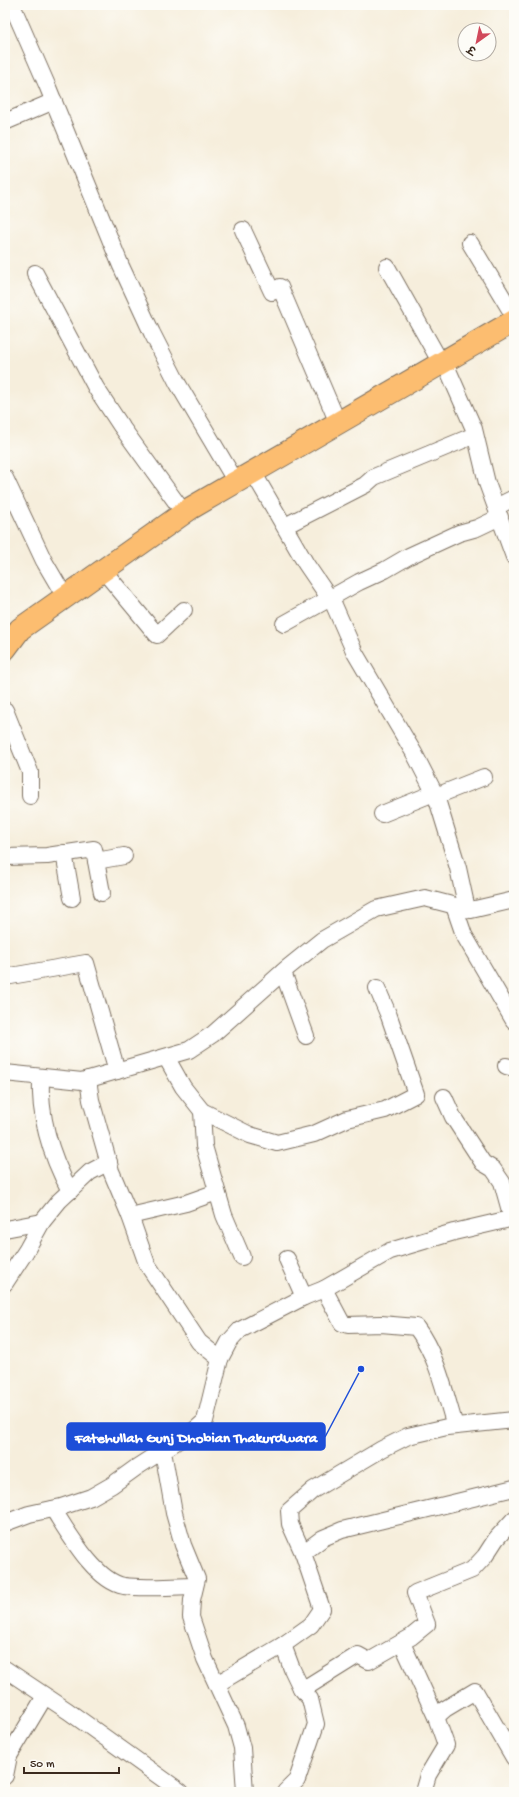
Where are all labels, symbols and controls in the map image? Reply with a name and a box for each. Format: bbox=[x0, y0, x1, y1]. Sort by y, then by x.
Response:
north arrow bbox=[457, 22, 497, 62]
text: उ bbox=[464, 41, 480, 57]
callout: Fatehullah Gunj Dhobian Thakurdwara bbox=[67, 1423, 325, 1450]
text: Fatehullah Gunj Dhobian Thakurdwara bbox=[74, 1430, 318, 1448]
scale bar bbox=[24, 1749, 119, 1775]
text: 50 m bbox=[30, 1758, 55, 1772]

